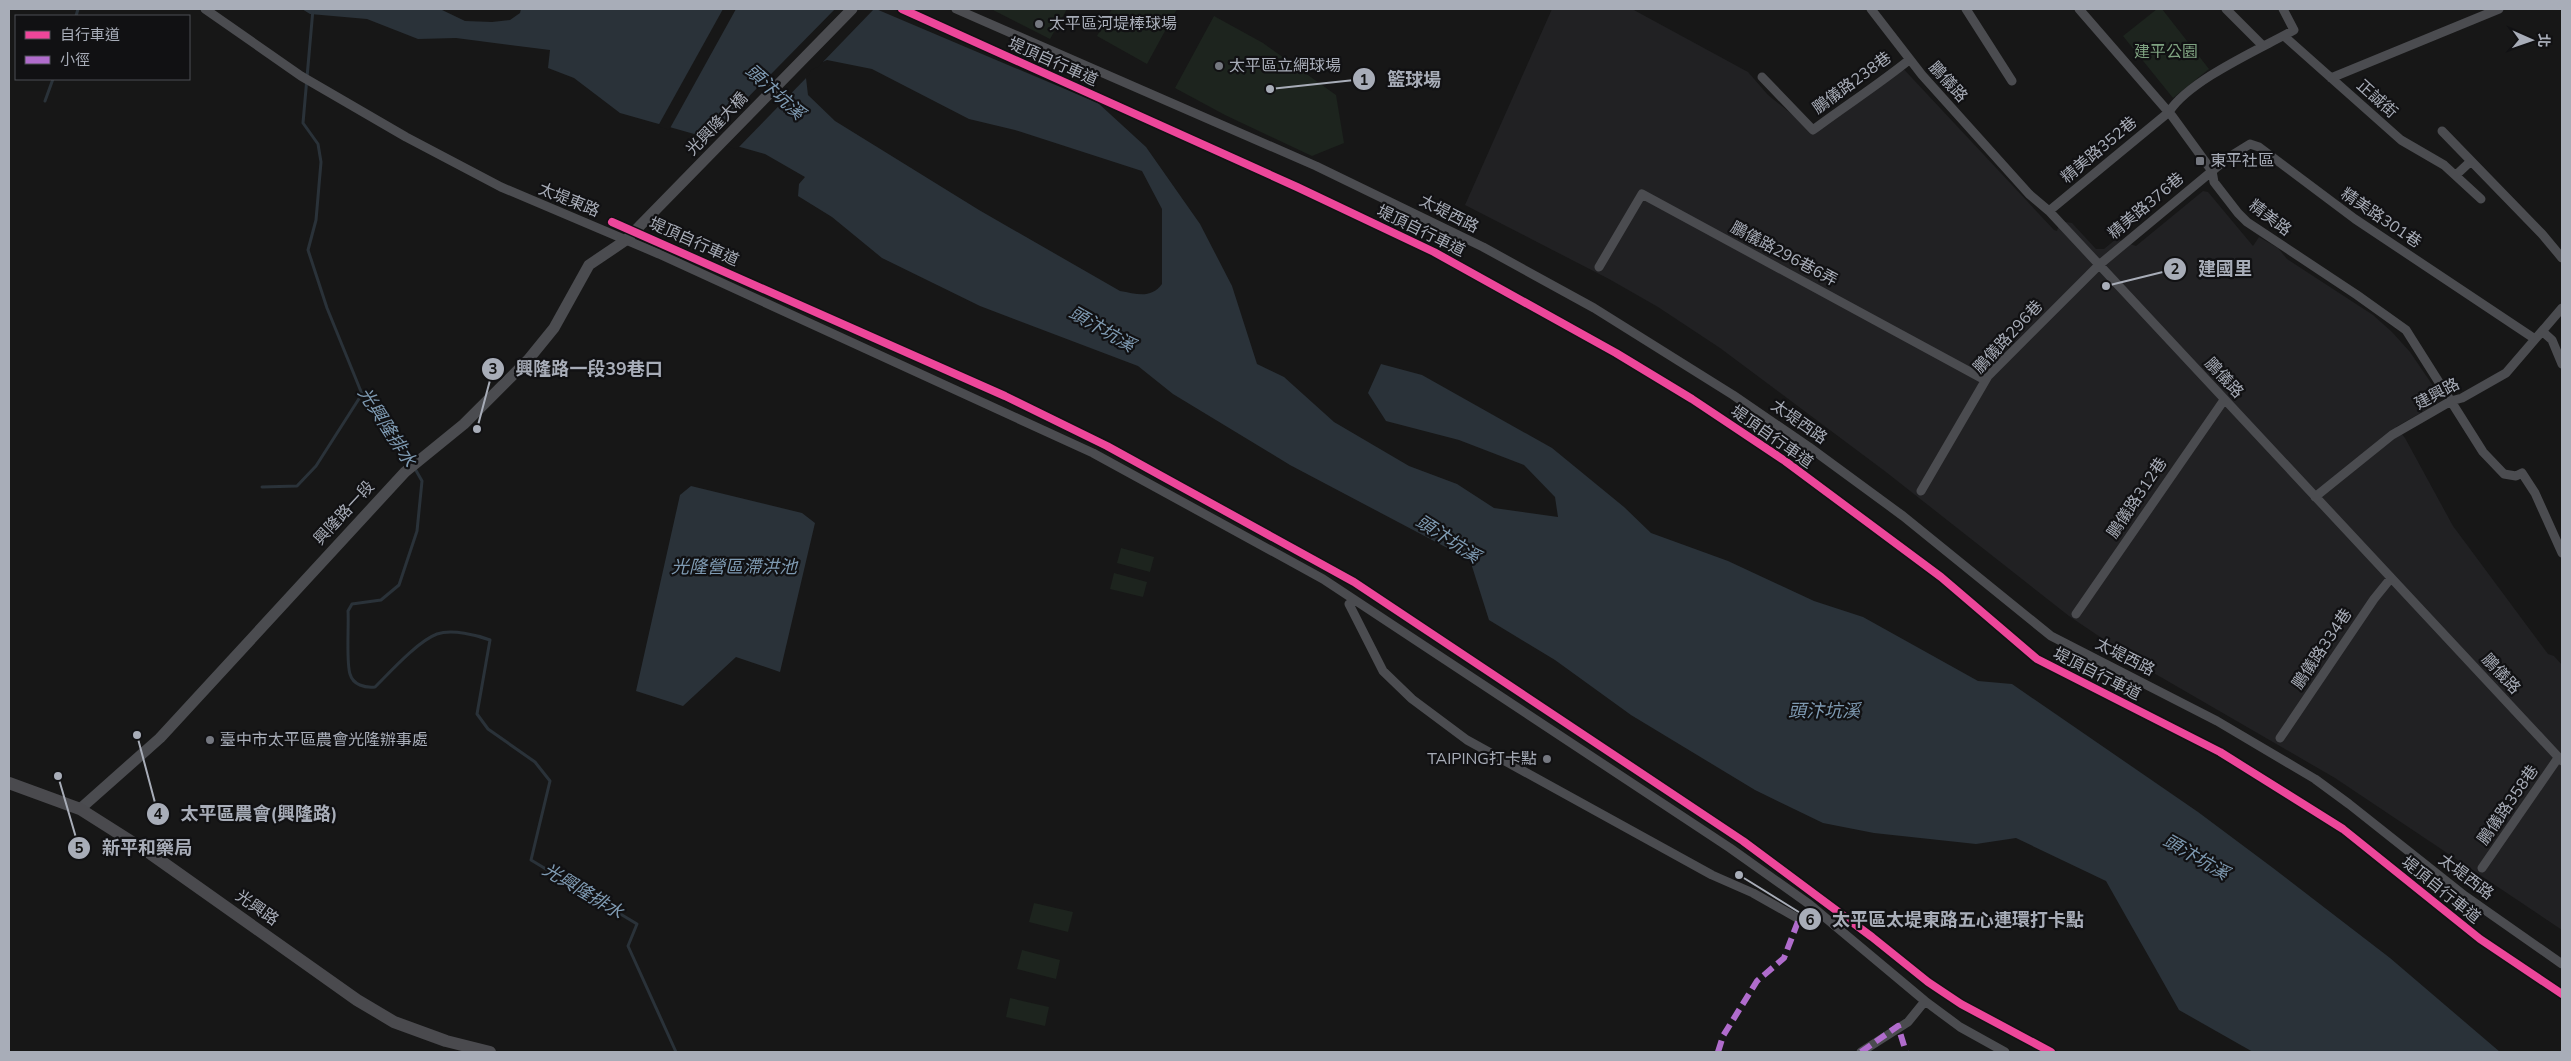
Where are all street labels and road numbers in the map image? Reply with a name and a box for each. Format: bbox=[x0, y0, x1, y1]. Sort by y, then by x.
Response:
street label: 堤頂自行車道 bbox=[1005, 32, 1101, 92]
street label: 鵬儀路238巷 bbox=[1808, 47, 1896, 119]
street label: 鵬儀路 bbox=[1924, 57, 1972, 107]
street label: 正誠街 bbox=[2352, 75, 2402, 123]
street label: 光興隆大橋 bbox=[681, 88, 753, 160]
street label: 精美路352巷 bbox=[2056, 112, 2142, 188]
street label: 精美路376巷 bbox=[2103, 168, 2189, 244]
street label: 太堤東路 bbox=[535, 178, 603, 222]
street label: 精美路301巷 bbox=[2336, 183, 2426, 253]
street label: 太堤西路 bbox=[1415, 190, 1483, 238]
street label: 精美路 bbox=[2244, 195, 2296, 241]
street label: 堤頂自行車道 bbox=[1373, 200, 1469, 262]
street label: 堤頂自行車道 bbox=[646, 212, 742, 272]
street label: 鵬儀路296巷6弄 bbox=[1727, 216, 1841, 292]
street label: 鵬儀路296巷 bbox=[1968, 296, 2048, 378]
street label: 鵬儀路 bbox=[2200, 353, 2248, 403]
street label: 建興路 bbox=[2411, 373, 2463, 415]
street label: 太堤西路 bbox=[1766, 395, 1832, 449]
street label: 堤頂自行車道 bbox=[1726, 400, 1818, 474]
street label: 鵬儀路312巷 bbox=[2102, 453, 2172, 543]
street label: 興隆路一段 bbox=[309, 476, 379, 550]
street label: 鵬儀路334巷 bbox=[2287, 604, 2357, 694]
street label: 太堤西路 bbox=[2091, 633, 2159, 681]
street label: 堤頂自行車道 bbox=[2049, 642, 2145, 706]
street label: 鵬儀路 bbox=[2477, 649, 2525, 699]
street label: 鵬儀路358巷 bbox=[2472, 761, 2544, 849]
street label: 太堤西路 bbox=[2434, 849, 2498, 905]
street label: 堤頂自行車道 bbox=[2397, 851, 2485, 929]
street label: 光興路 bbox=[231, 885, 283, 931]

